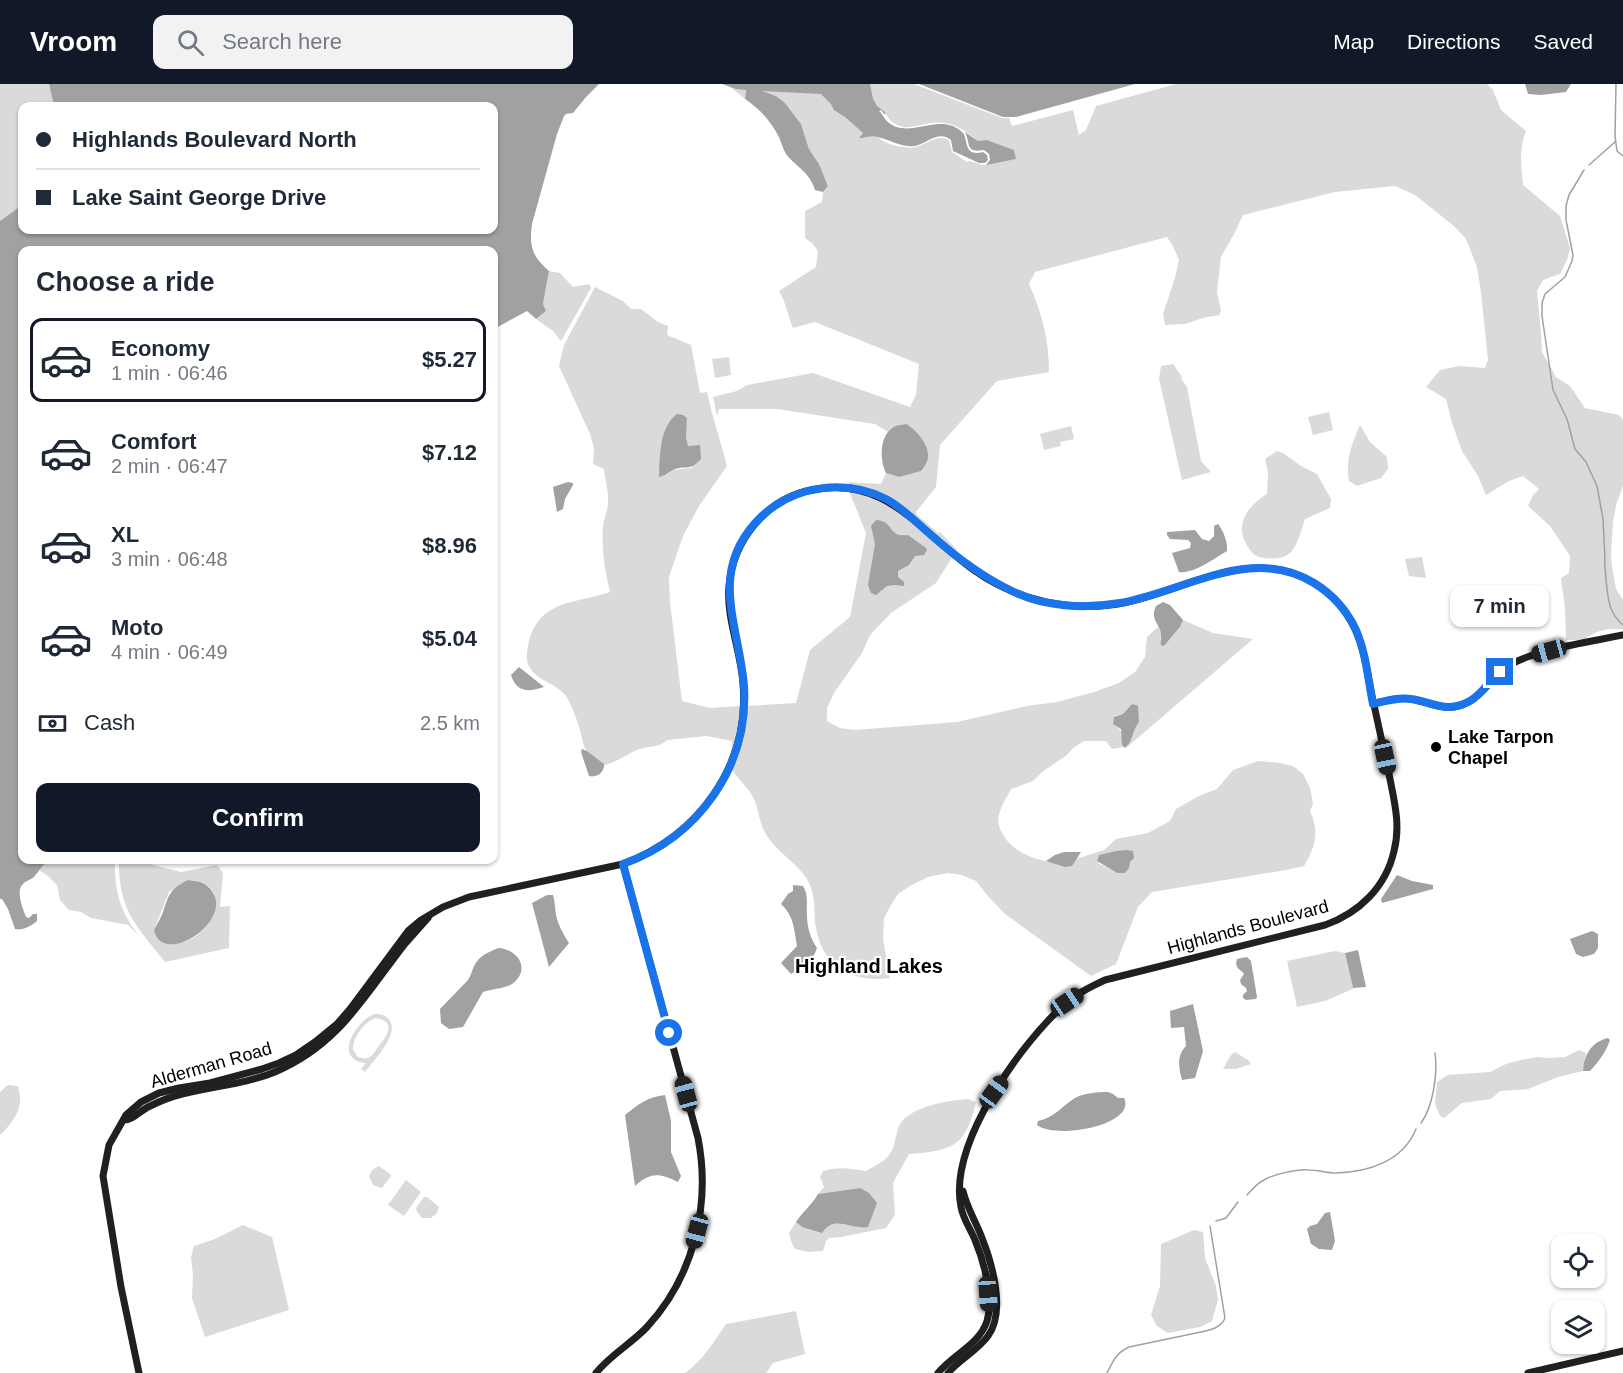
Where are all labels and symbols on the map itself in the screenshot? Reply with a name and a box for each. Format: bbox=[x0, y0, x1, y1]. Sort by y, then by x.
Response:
callout: 7 min bbox=[1450, 585, 1550, 627]
car bbox=[1529, 638, 1569, 664]
route end bbox=[1486, 658, 1513, 685]
place label: Lake Tarpon Chapel bbox=[1448, 727, 1554, 768]
car bbox=[1372, 738, 1398, 776]
marker: Lake Tarpon Chapel bbox=[1429, 740, 1443, 754]
street label: Highlands Boulevard bbox=[1165, 896, 1331, 958]
district label: Highland Lakes bbox=[795, 955, 943, 977]
car bbox=[1047, 984, 1087, 1020]
route start bbox=[655, 1019, 682, 1046]
street label: Alderman Road bbox=[148, 1038, 274, 1092]
car bbox=[976, 1072, 1012, 1112]
car bbox=[673, 1074, 699, 1114]
car bbox=[684, 1211, 710, 1251]
car bbox=[978, 1275, 998, 1313]

